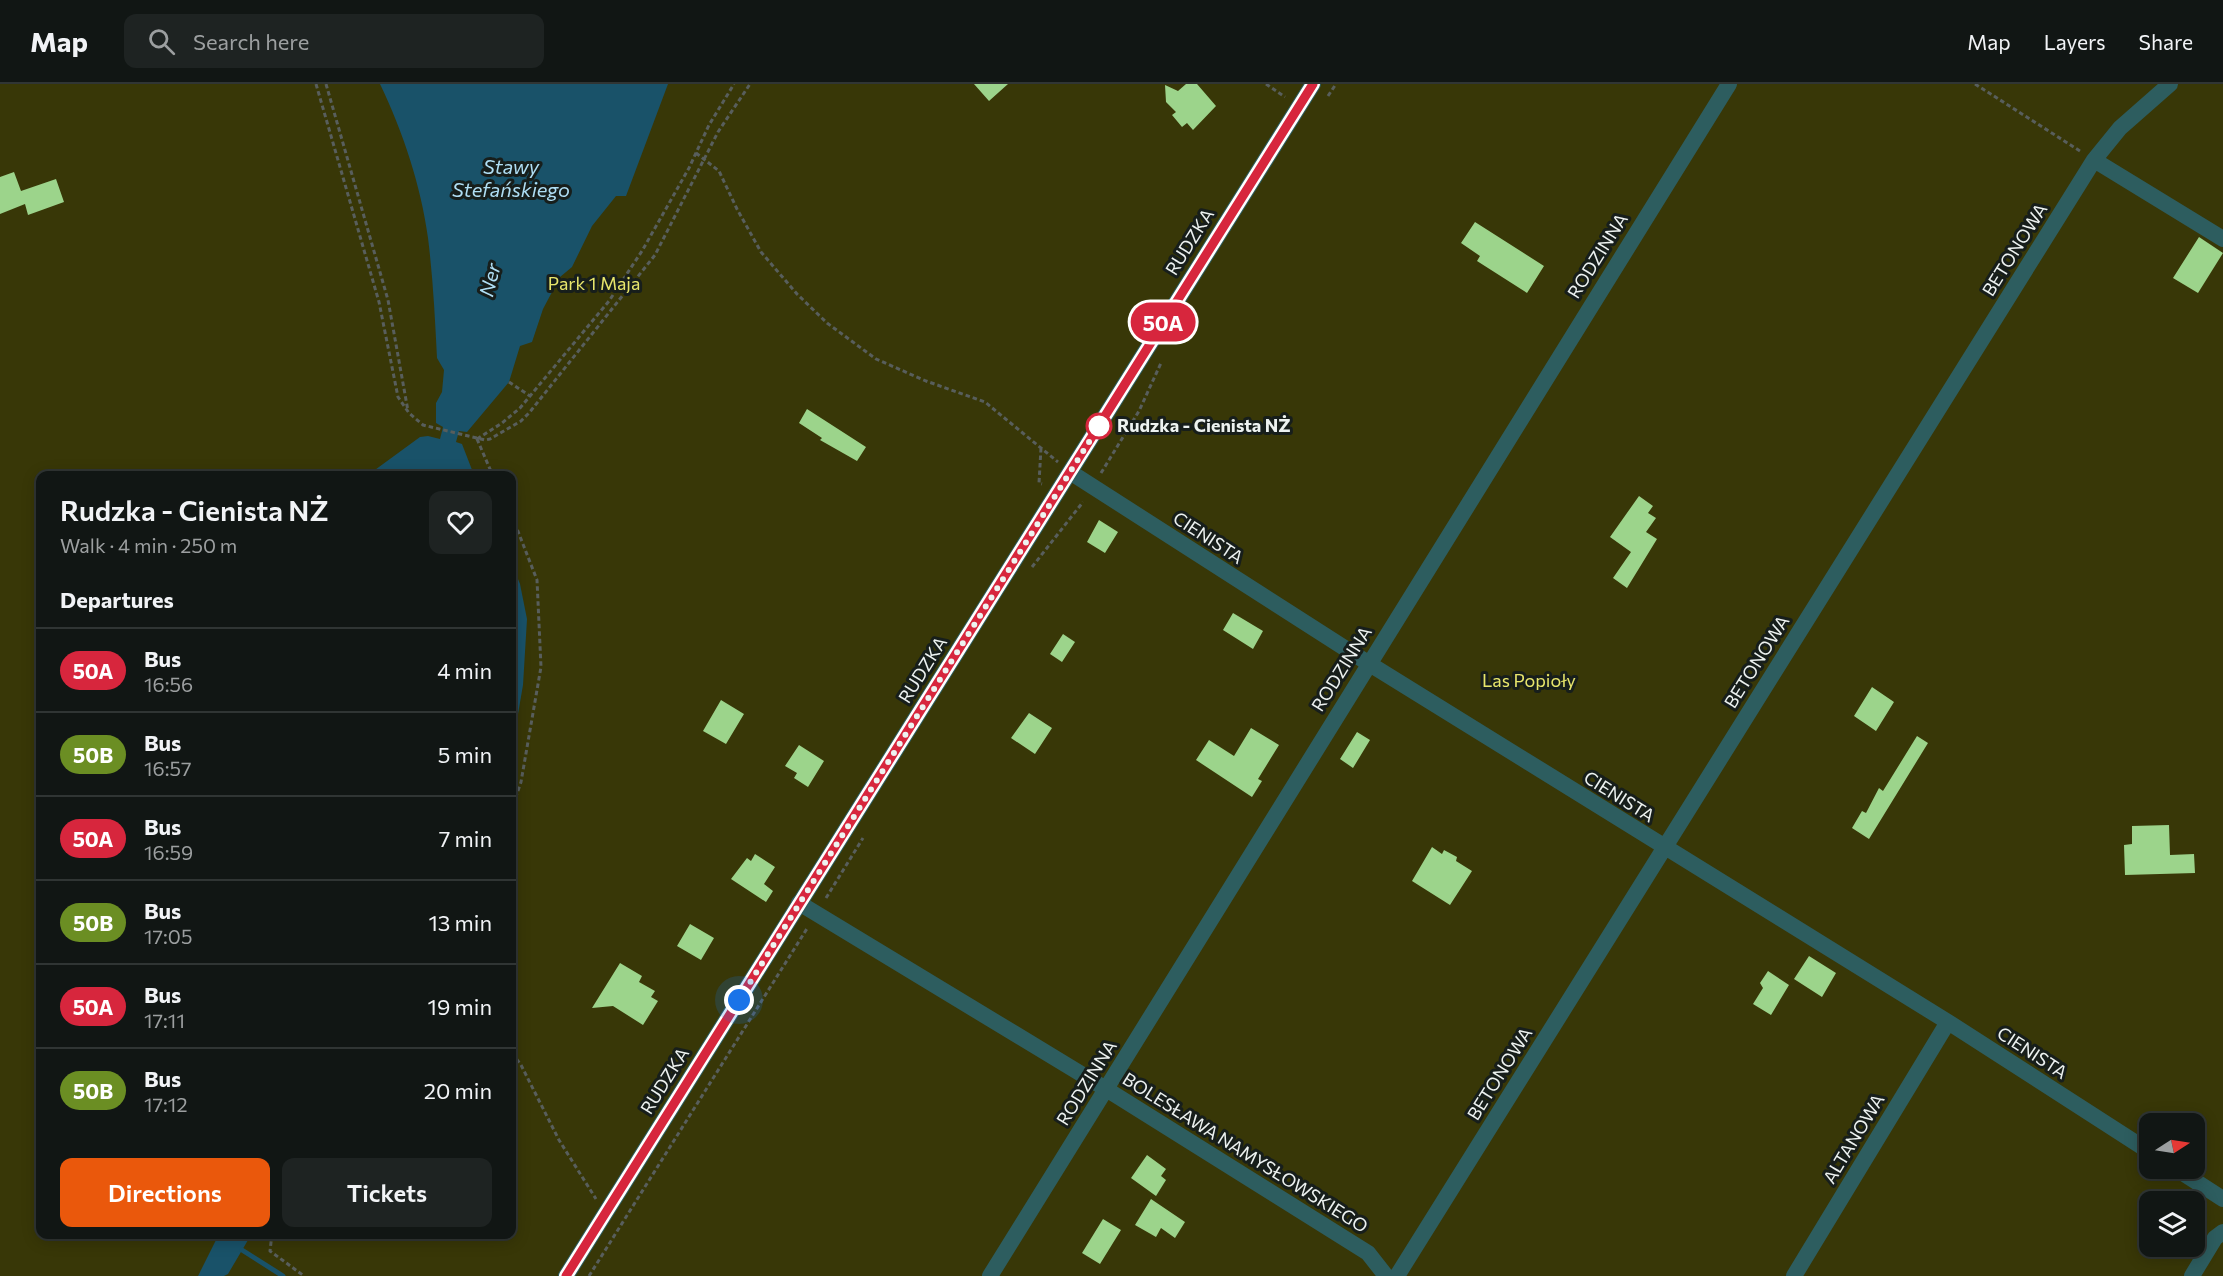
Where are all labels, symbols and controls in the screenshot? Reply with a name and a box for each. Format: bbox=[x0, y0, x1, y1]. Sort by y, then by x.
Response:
search box bbox=[124, 14, 544, 68]
text: Map bbox=[30, 24, 88, 58]
icon: search bbox=[145, 25, 178, 58]
text: Search here bbox=[193, 28, 309, 55]
text: Map bbox=[1967, 29, 2011, 54]
text: Layers bbox=[2044, 29, 2106, 54]
text: Share bbox=[2139, 29, 2193, 54]
water label: Stawy Stefańskiego bbox=[452, 154, 570, 201]
street label: BETONOWA bbox=[1977, 199, 2051, 300]
street label: RUDZKA bbox=[1160, 204, 1218, 279]
street label: RODZINNA bbox=[1562, 209, 1632, 302]
water label: Ner bbox=[473, 260, 505, 299]
park label: Park 1 Maja bbox=[548, 272, 640, 294]
line badge: 50A bbox=[1128, 302, 1198, 342]
text: 50A bbox=[1143, 310, 1183, 335]
marker: Rudzka - Cienista NŻ bbox=[1086, 413, 1112, 439]
place label: Rudzka - Cienista NŻ bbox=[1117, 414, 1291, 436]
button: heart bbox=[429, 491, 492, 554]
text: Rudzka - Cienista NŻ bbox=[60, 493, 328, 527]
street label: CIENISTA bbox=[1169, 506, 1248, 568]
text: Walk · 4 min · 250 m bbox=[60, 533, 237, 557]
text: Departures bbox=[60, 586, 174, 613]
street label: BETONOWA bbox=[1719, 611, 1793, 712]
street label: RODZINNA bbox=[1306, 622, 1376, 715]
street label: RUDZKA bbox=[893, 632, 951, 707]
text: Bus bbox=[144, 645, 181, 672]
text: 4 min bbox=[437, 657, 492, 684]
text: 50A bbox=[73, 658, 113, 683]
park label: Las Popioły bbox=[1482, 669, 1576, 691]
text: 16:56 bbox=[144, 672, 193, 696]
text: Bus bbox=[144, 729, 181, 756]
text: 5 min bbox=[438, 741, 492, 768]
text: 50B bbox=[73, 742, 113, 767]
text: 16:57 bbox=[144, 756, 191, 780]
street label: CIENISTA bbox=[1580, 766, 1659, 827]
text: Bus bbox=[144, 813, 181, 840]
text: 7 min bbox=[439, 825, 492, 852]
text: 50A bbox=[73, 826, 113, 851]
text: 16:59 bbox=[144, 840, 193, 864]
text: Bus bbox=[144, 897, 181, 924]
text: 13 min bbox=[428, 909, 492, 936]
text: 50B bbox=[73, 910, 113, 935]
text: 17:05 bbox=[144, 924, 192, 948]
text: Bus bbox=[144, 981, 181, 1008]
your location bbox=[724, 985, 754, 1015]
text: 19 min bbox=[428, 993, 492, 1020]
text: 50A bbox=[73, 994, 113, 1019]
text: 17:11 bbox=[144, 1008, 185, 1032]
street label: CIENISTA bbox=[1993, 1021, 2072, 1083]
street label: BETONOWA bbox=[1462, 1023, 1536, 1124]
street label: RODZINNA bbox=[1051, 1036, 1121, 1129]
street label: RUDZKA bbox=[635, 1043, 693, 1118]
text: Bus bbox=[144, 1065, 181, 1092]
street label: BOLESŁAWA NAMYSŁOWSKIEGO bbox=[1119, 1067, 1372, 1237]
text: 20 min bbox=[424, 1077, 492, 1104]
text: 50B bbox=[73, 1078, 113, 1103]
street label: ALTANOWA bbox=[1818, 1090, 1889, 1187]
text: 17:12 bbox=[144, 1092, 187, 1116]
north arrow bbox=[2139, 1113, 2205, 1179]
map controls bbox=[2139, 1113, 2205, 1257]
button: Directions bbox=[60, 1158, 270, 1227]
button: Tickets bbox=[282, 1158, 492, 1227]
button: layers bbox=[2139, 1191, 2205, 1257]

